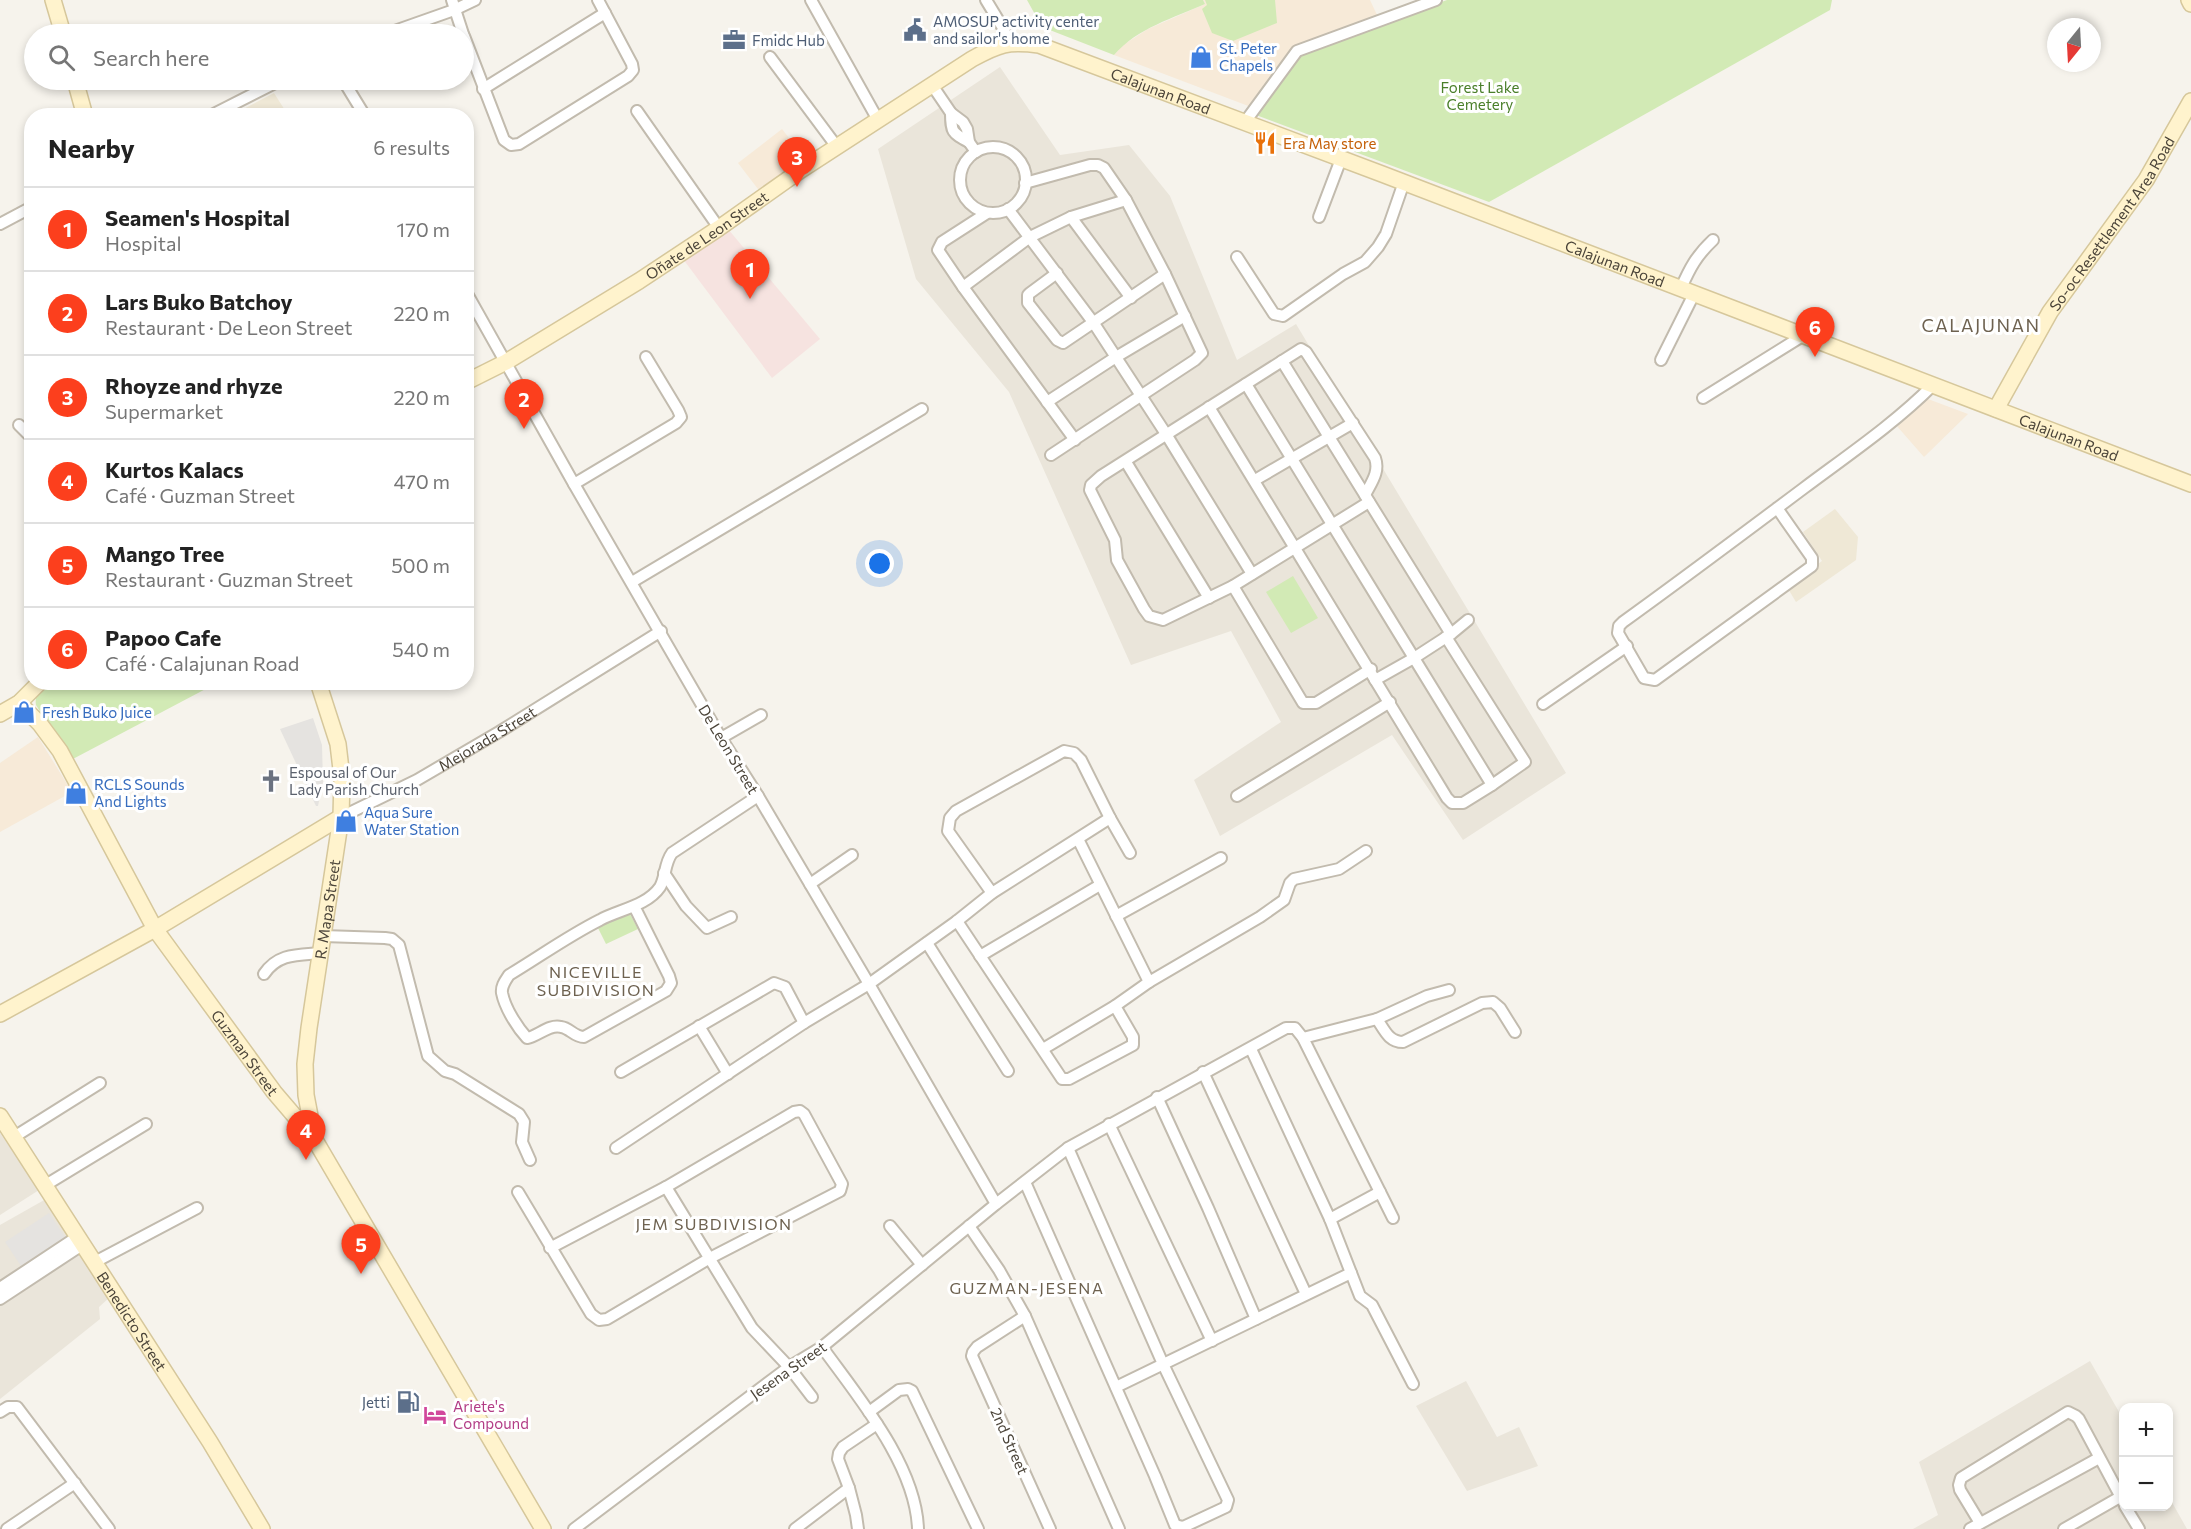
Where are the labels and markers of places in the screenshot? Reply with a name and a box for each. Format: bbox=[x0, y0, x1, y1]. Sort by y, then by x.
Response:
place label: AMOSUP activity center and sailor's home bbox=[933, 12, 1099, 47]
public building icon: AMOSUP activity center and sailor's home bbox=[902, 17, 928, 43]
office icon: Fmidc Hub bbox=[721, 27, 747, 53]
place label: Fmidc Hub bbox=[752, 31, 825, 49]
place label: St. Peter Chapels bbox=[1219, 39, 1277, 74]
shop icon: St. Peter Chapels bbox=[1188, 44, 1214, 70]
restaurant icon: Era May store bbox=[1252, 130, 1278, 156]
place label: Era May store bbox=[1283, 134, 1377, 152]
pin: 3 bbox=[778, 138, 816, 187]
pin: 1 bbox=[730, 250, 770, 299]
pin: 6 bbox=[1796, 308, 1834, 357]
pin: 2 bbox=[504, 380, 544, 429]
shop icon: Fresh Buko Juice bbox=[11, 699, 37, 725]
place label: Fresh Buko Juice bbox=[42, 703, 152, 721]
place label: Espousal of Our Lady Parish Church bbox=[289, 763, 419, 798]
church icon: Espousal of Our Lady Parish Church bbox=[258, 768, 284, 794]
place label: RCLS Sounds And Lights bbox=[94, 775, 185, 810]
shop icon: RCLS Sounds And Lights bbox=[63, 780, 89, 806]
place label: Aqua Sure Water Station bbox=[364, 803, 459, 838]
shop icon: Aqua Sure Water Station bbox=[333, 808, 359, 834]
pin: 4 bbox=[286, 1110, 326, 1160]
pin: 5 bbox=[342, 1224, 380, 1274]
fuel station icon: Jetti bbox=[395, 1389, 421, 1415]
place label: Jetti bbox=[362, 1393, 390, 1411]
place label: Ariete's Compound bbox=[453, 1397, 529, 1432]
hotel icon: Ariete's Compound bbox=[422, 1402, 448, 1428]

